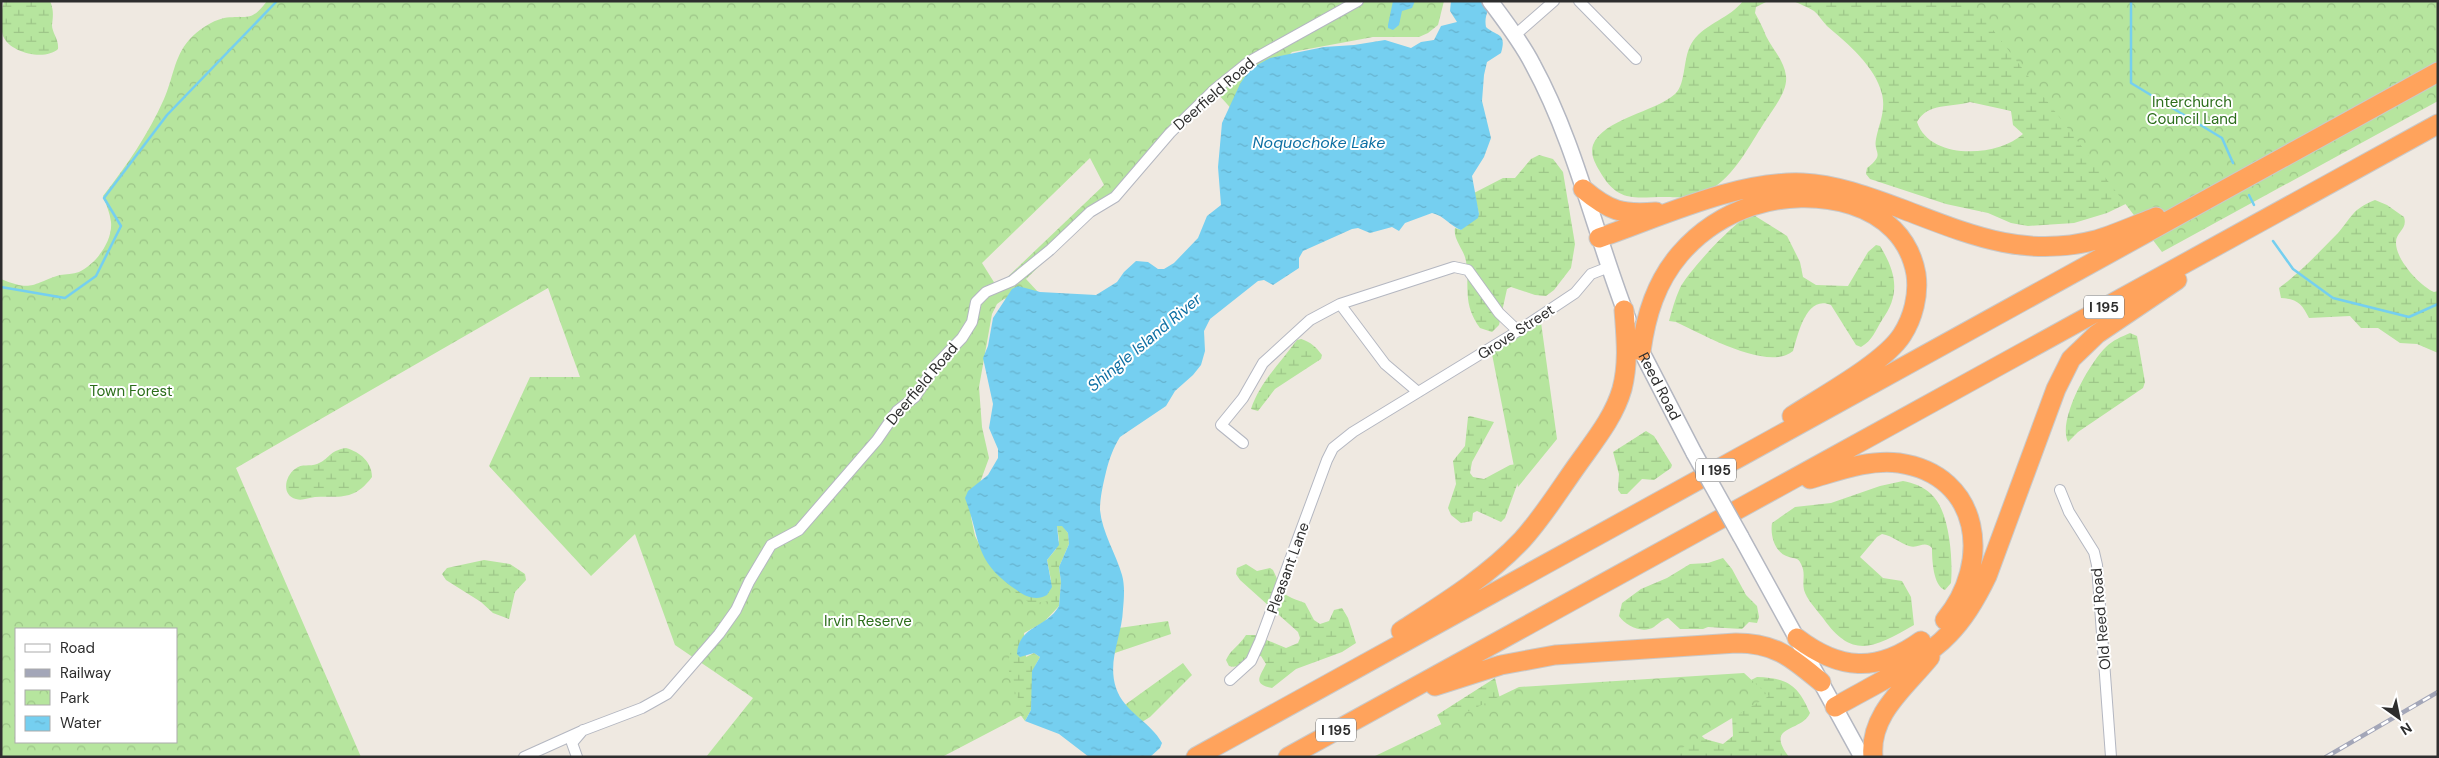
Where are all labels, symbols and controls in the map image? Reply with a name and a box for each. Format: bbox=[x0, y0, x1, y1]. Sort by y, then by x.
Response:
street label: Deerfield Road bbox=[1169, 53, 1259, 135]
park label: Interchurch Council Land bbox=[2147, 92, 2237, 129]
water label: Noquochoke Lake bbox=[1253, 132, 1385, 153]
water label: Shingle Island River bbox=[1083, 288, 1206, 396]
road number: I 195 bbox=[2084, 296, 2124, 318]
street label: Grove Street bbox=[1474, 300, 1558, 364]
street label: Deerfield Road bbox=[882, 339, 962, 429]
street label: Reed Road bbox=[1634, 349, 1685, 424]
park label: Town Forest bbox=[89, 381, 173, 401]
road number: I 195 bbox=[1696, 458, 1736, 482]
street label: Pleasant Lane bbox=[1262, 519, 1314, 617]
street label: Old Reed Road bbox=[2087, 567, 2115, 671]
park label: Irvin Reserve bbox=[824, 611, 912, 631]
legend bbox=[15, 628, 178, 743]
text: Road bbox=[60, 638, 95, 658]
text: Railway bbox=[60, 663, 112, 683]
text: Park bbox=[60, 688, 90, 708]
north arrow bbox=[2374, 693, 2424, 743]
text: Water bbox=[60, 713, 102, 733]
road number: I 195 bbox=[1316, 718, 1356, 742]
text: N bbox=[2397, 719, 2415, 739]

